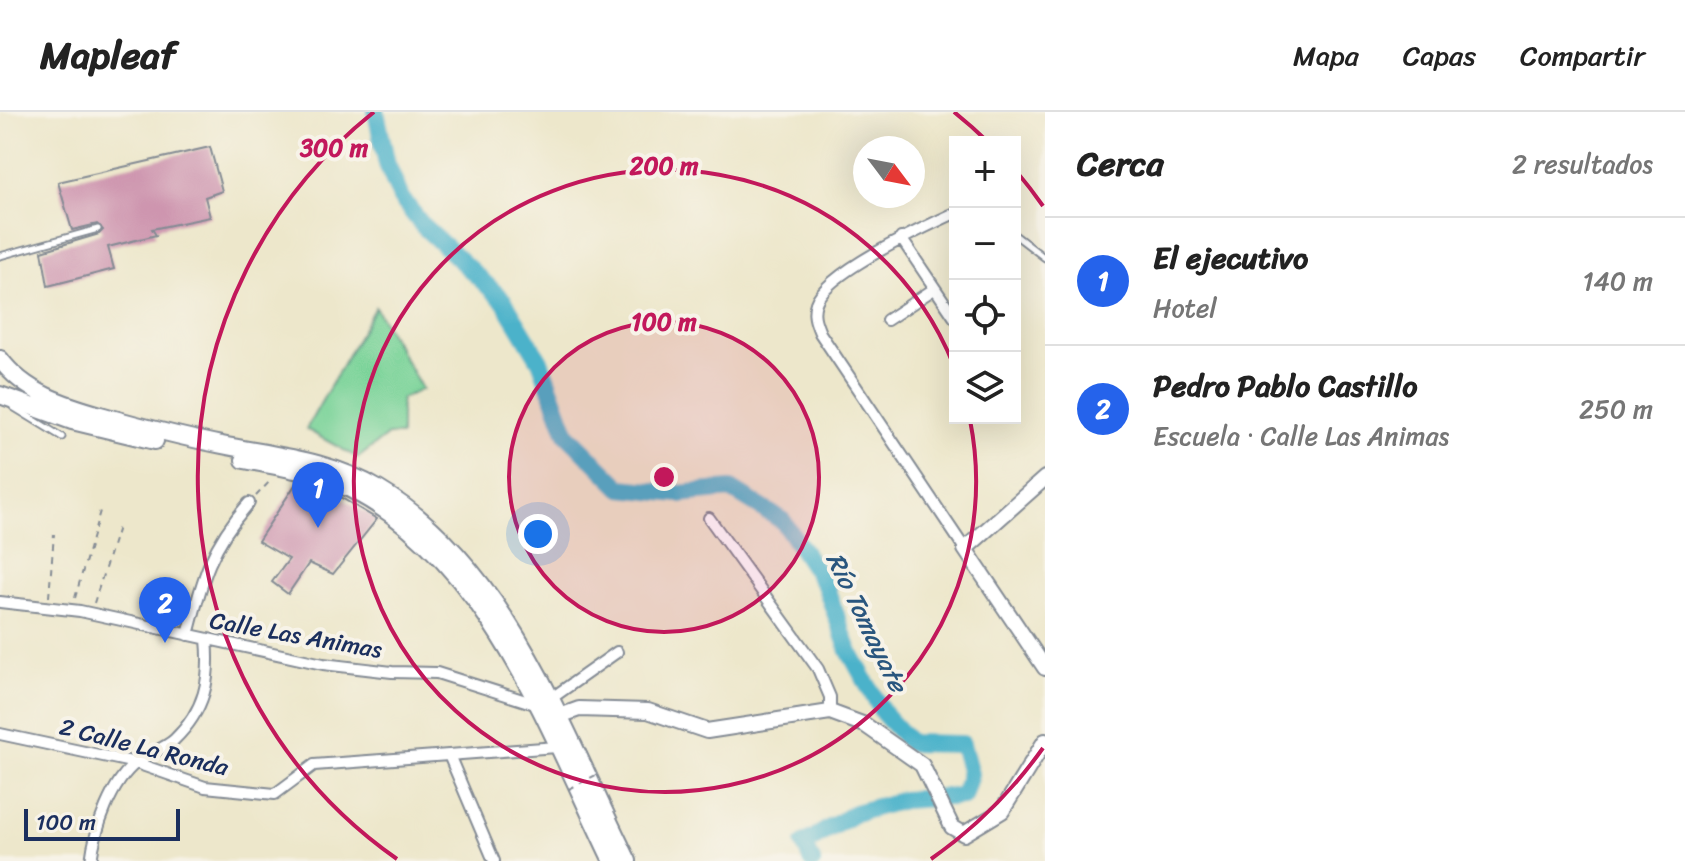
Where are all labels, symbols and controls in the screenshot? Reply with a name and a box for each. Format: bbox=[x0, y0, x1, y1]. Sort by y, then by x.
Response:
text: Mapleaf bbox=[40, 22, 176, 89]
text: Mapa bbox=[1293, 31, 1359, 80]
text: Capas bbox=[1403, 31, 1476, 80]
text: Compartir bbox=[1520, 31, 1645, 80]
text: 300 m bbox=[299, 127, 369, 169]
text: Cerca bbox=[1077, 134, 1164, 194]
north arrow bbox=[853, 136, 925, 208]
map controls bbox=[949, 136, 1021, 424]
button: + bbox=[949, 136, 1021, 208]
text: 2 resultados bbox=[1512, 141, 1653, 187]
text: 200 m bbox=[629, 145, 699, 187]
button: − bbox=[949, 208, 1021, 280]
text: El ejecutivo bbox=[1153, 231, 1308, 285]
text: 1 bbox=[1097, 258, 1109, 304]
text: 140 m bbox=[1582, 258, 1653, 304]
button: locate bbox=[949, 280, 1021, 352]
text: Hotel bbox=[1153, 285, 1217, 331]
text: 100 m bbox=[631, 301, 697, 343]
button: layers bbox=[949, 352, 1021, 424]
text: Pedro Pablo Castillo bbox=[1153, 359, 1418, 413]
text: 2 bbox=[1095, 386, 1111, 432]
text: 250 m bbox=[1579, 386, 1653, 432]
text: Escuela · Calle Las Animas bbox=[1153, 413, 1449, 459]
pin: 1 bbox=[292, 462, 344, 528]
centre of rings bbox=[650, 463, 678, 491]
your location bbox=[518, 514, 558, 554]
water label: Río Tomayate bbox=[813, 544, 922, 702]
pin: 2 bbox=[139, 577, 191, 643]
street label: Calle Las Animas bbox=[207, 599, 386, 671]
street label: 2 Calle La Ronda bbox=[55, 706, 234, 789]
text: 100 m bbox=[36, 803, 96, 842]
scale bar bbox=[24, 805, 180, 841]

